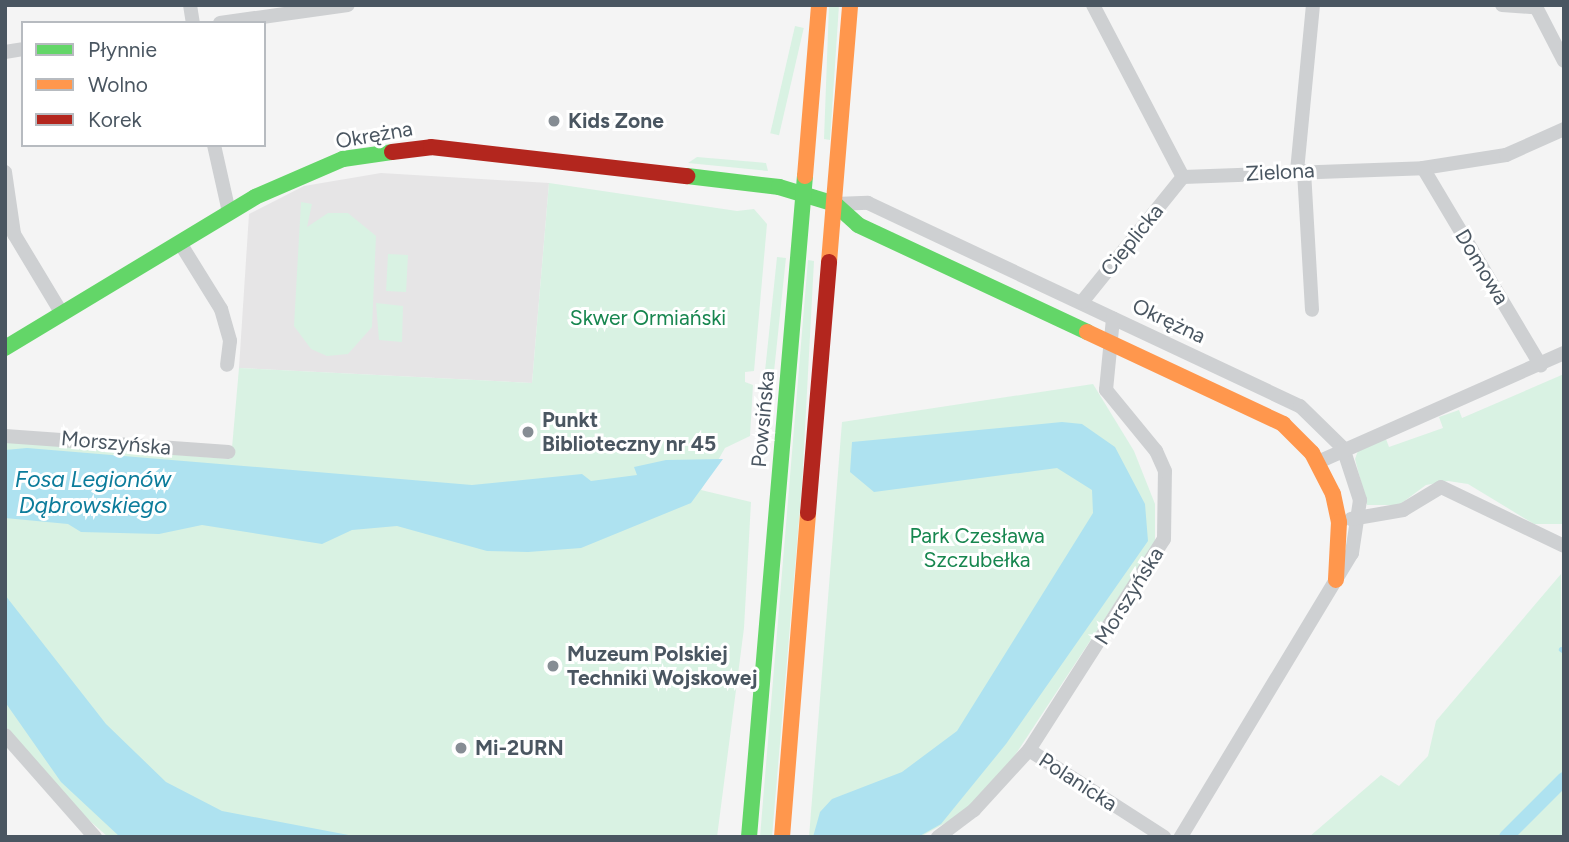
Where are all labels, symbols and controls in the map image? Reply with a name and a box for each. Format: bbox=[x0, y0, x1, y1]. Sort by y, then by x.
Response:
legend bbox=[21, 21, 266, 147]
text: Płynnie bbox=[88, 37, 157, 62]
text: Wolno bbox=[88, 72, 148, 97]
text: Korek bbox=[88, 107, 142, 132]
place label: Kids Zone bbox=[568, 108, 664, 134]
marker: Kids Zone bbox=[546, 113, 562, 129]
street label: Okrężna bbox=[334, 116, 414, 154]
street label: Zielona bbox=[1245, 158, 1315, 186]
street label: Cieplicka bbox=[1095, 199, 1169, 281]
street label: Domowa bbox=[1450, 225, 1514, 309]
street label: Okrężna bbox=[1128, 293, 1210, 349]
park label: Skwer Ormiański bbox=[570, 305, 726, 331]
street label: Powsińska bbox=[746, 370, 780, 468]
place label: Punkt Biblioteczny nr 45 bbox=[542, 407, 716, 457]
marker: Punkt Biblioteczny nr 45 bbox=[520, 424, 536, 440]
street label: Morszyńska bbox=[60, 426, 172, 460]
water label: Fosa Legionów Dąbrowskiego bbox=[15, 465, 171, 519]
park label: Park Czesława Szczubełka bbox=[909, 523, 1045, 573]
street label: Morszyńska bbox=[1089, 543, 1169, 649]
place label: Muzeum Polskiej Techniki Wojskowej bbox=[567, 641, 758, 691]
marker: Muzeum Polskiej Techniki Wojskowej bbox=[545, 658, 561, 674]
place label: Mi-2URN bbox=[475, 735, 564, 761]
marker: Mi-2URN bbox=[453, 740, 469, 756]
street label: Polanicka bbox=[1034, 747, 1122, 817]

